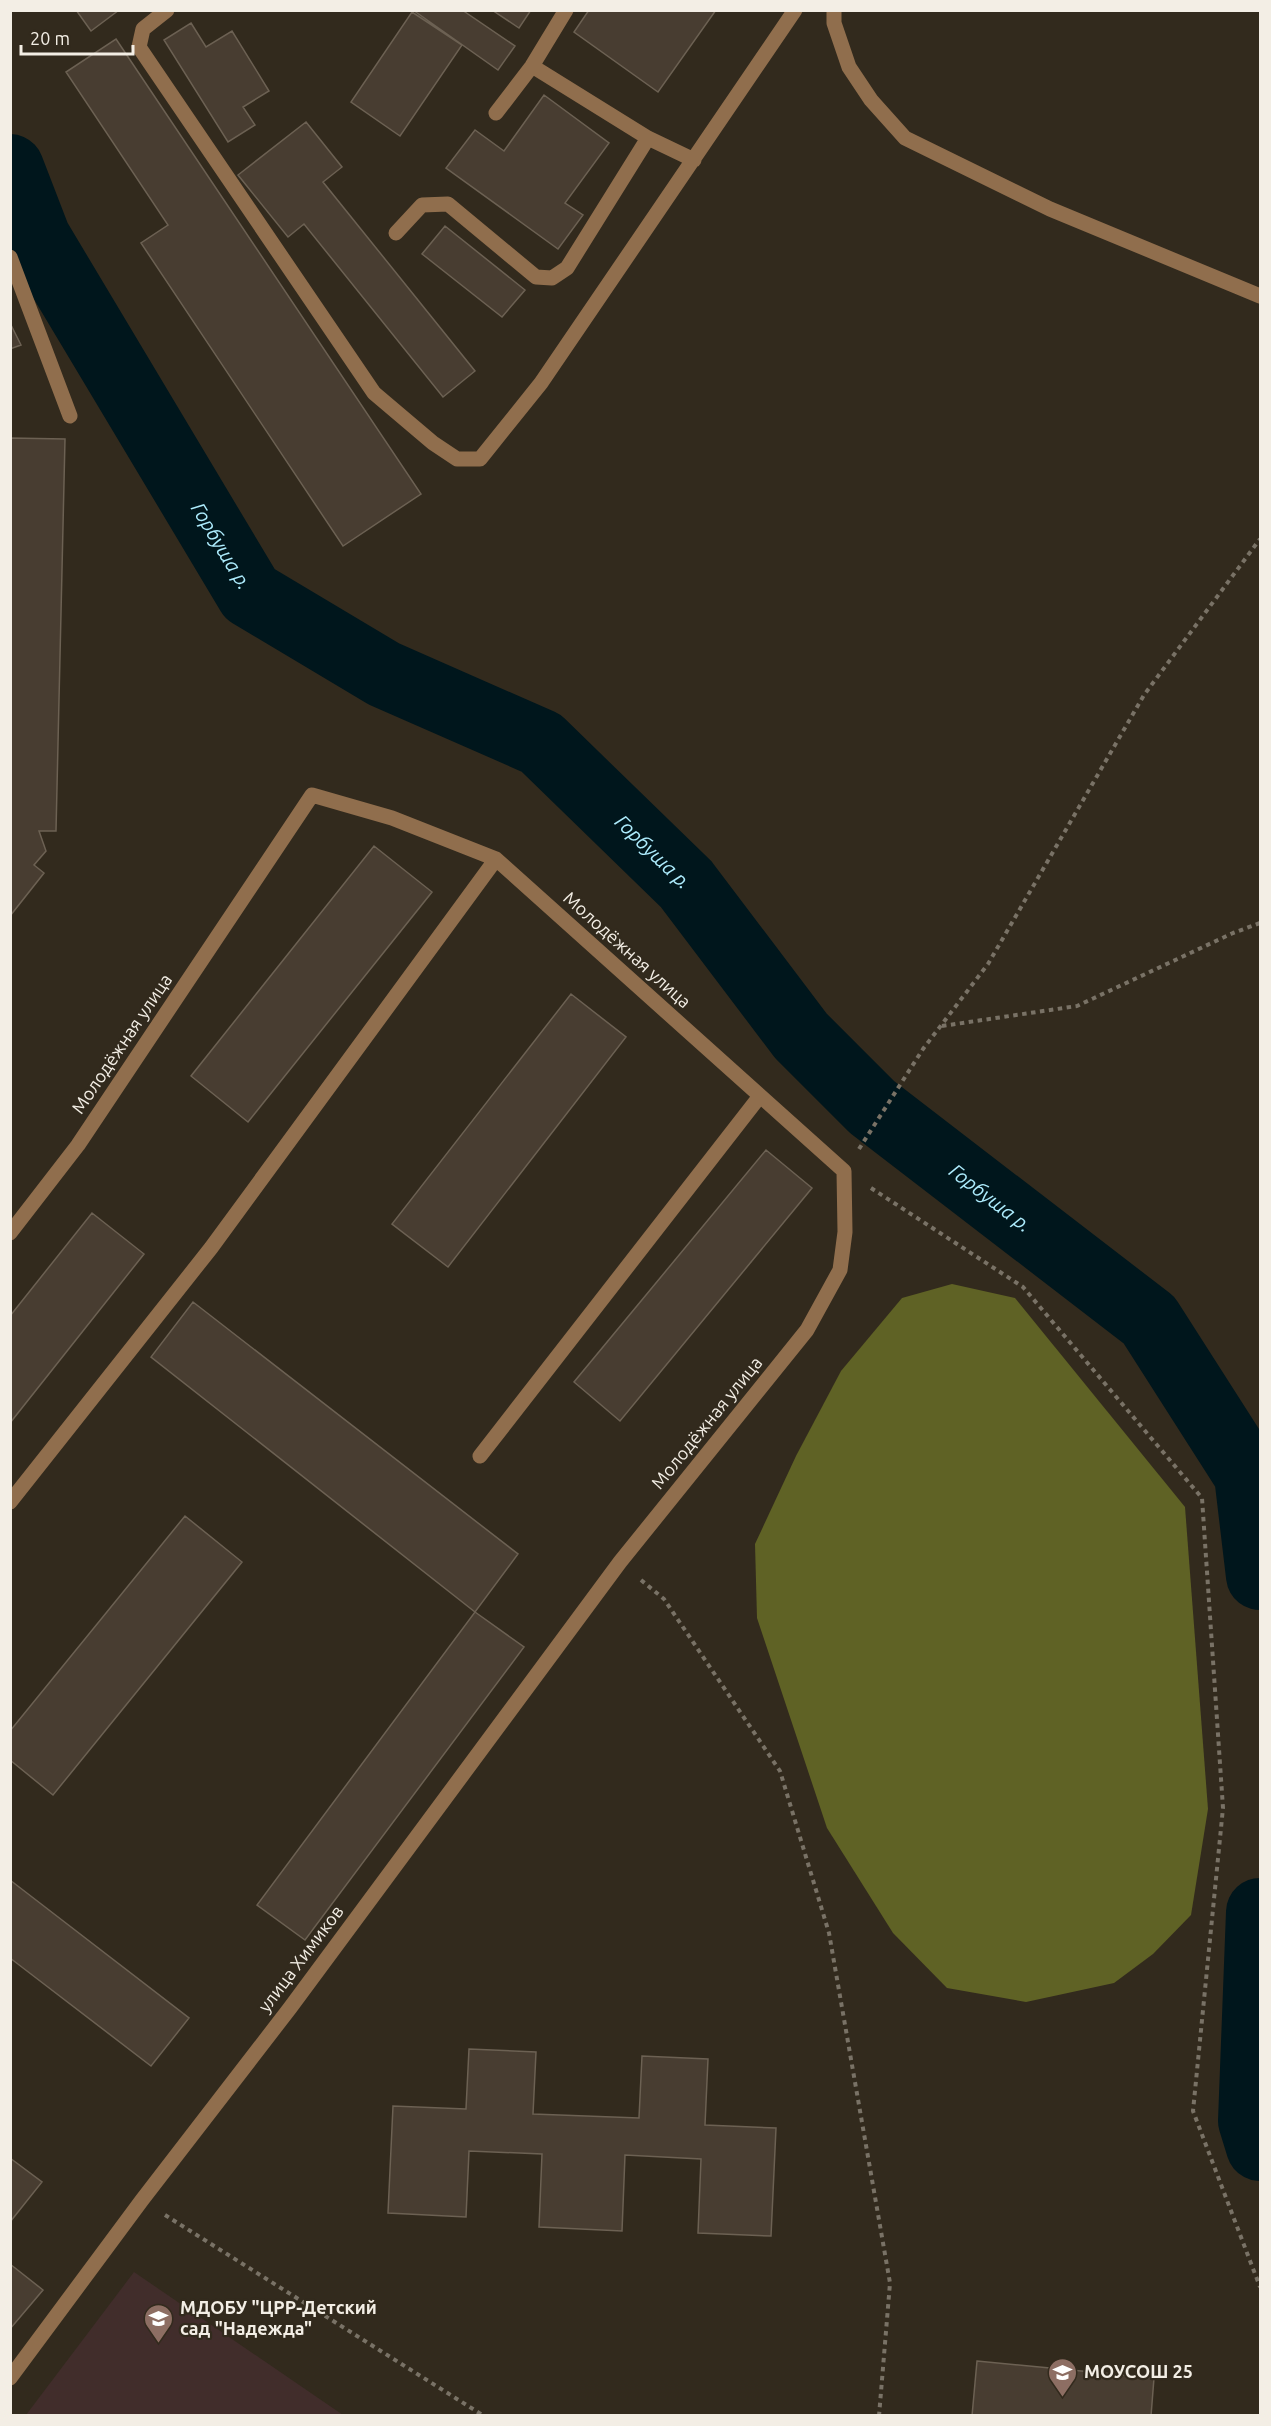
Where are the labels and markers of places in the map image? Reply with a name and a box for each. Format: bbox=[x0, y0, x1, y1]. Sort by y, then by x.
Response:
place label: МДОБУ "ЦРР-Детский сад "Надежда" bbox=[180, 2297, 377, 2338]
school or university icon: МДОБУ "ЦРР-Детский сад "Надежда" bbox=[143, 2302, 175, 2344]
school or university icon: МОУСОШ 25 bbox=[1047, 2356, 1079, 2398]
place label: МОУСОШ 25 bbox=[1084, 2361, 1193, 2381]

